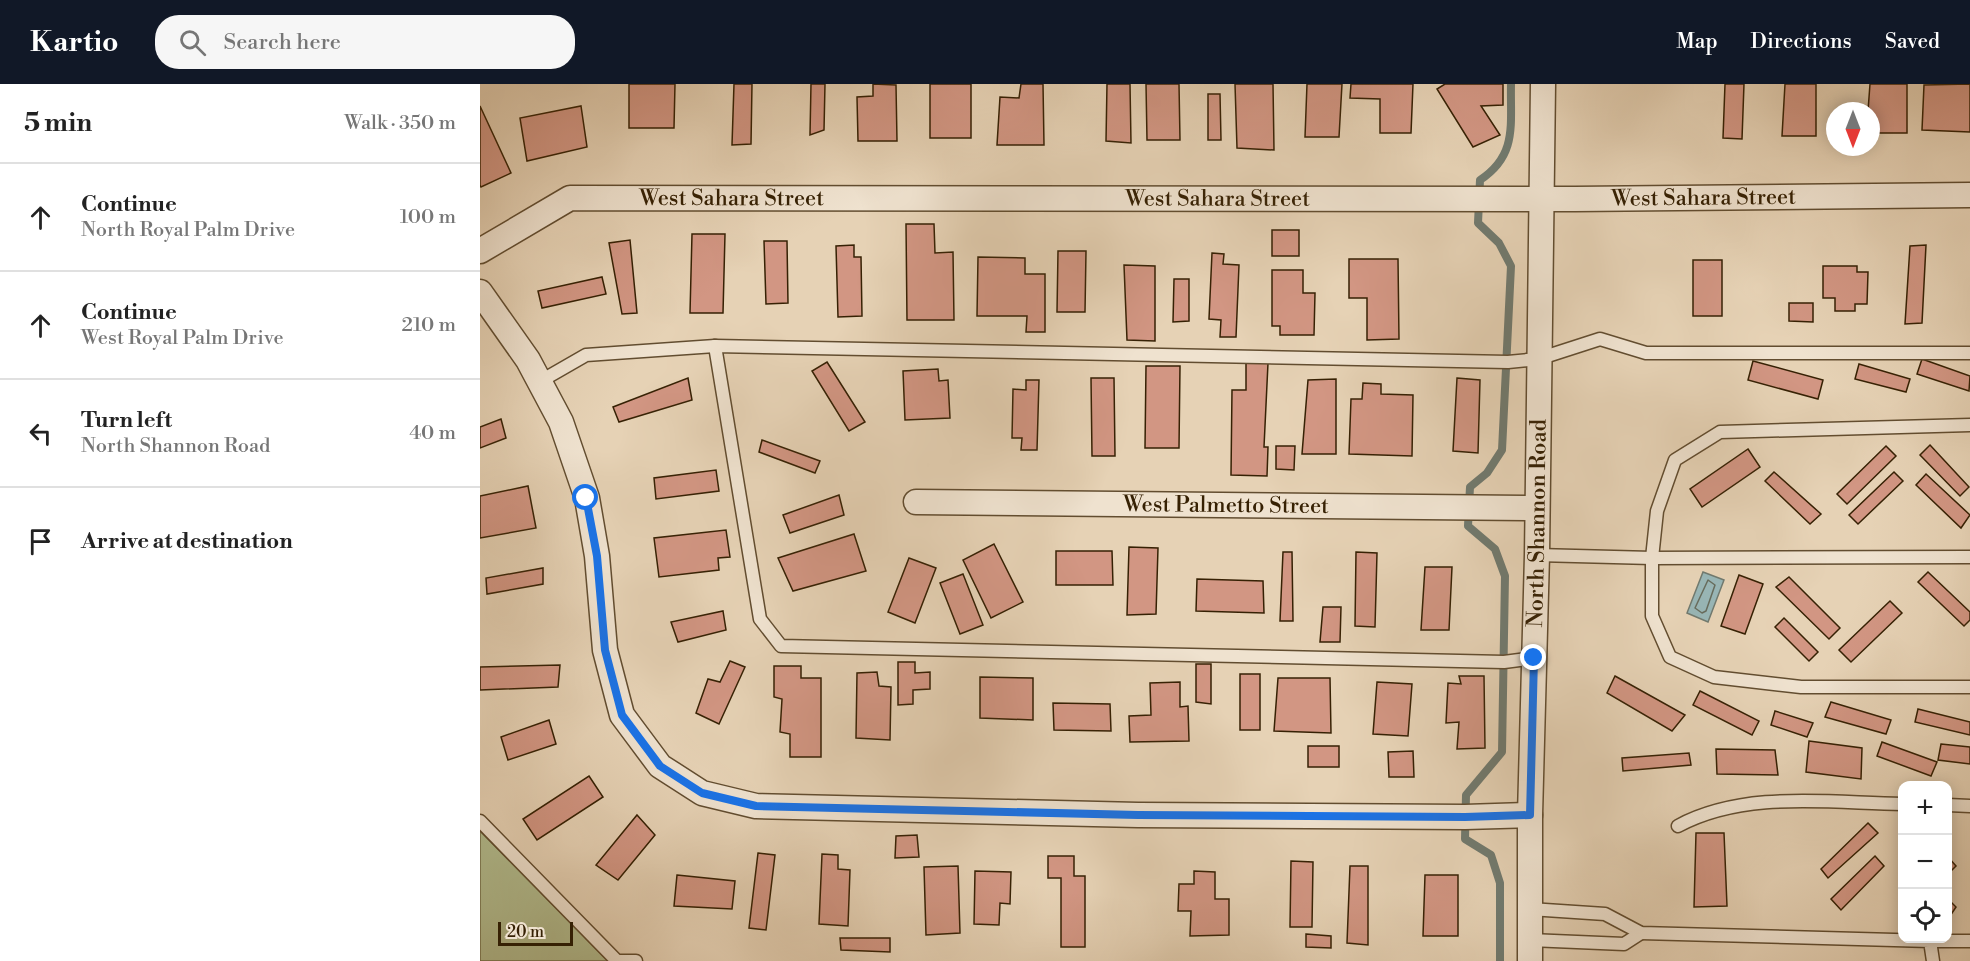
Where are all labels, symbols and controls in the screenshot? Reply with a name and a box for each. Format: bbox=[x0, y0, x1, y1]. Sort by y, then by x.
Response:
search box bbox=[155, 15, 575, 69]
text: Kartio bbox=[30, 25, 119, 60]
icon: search bbox=[176, 26, 209, 59]
text: Search here bbox=[224, 29, 341, 56]
text: Map bbox=[1676, 29, 1718, 55]
text: Directions bbox=[1751, 29, 1852, 55]
text: Saved bbox=[1885, 29, 1940, 55]
north arrow bbox=[1826, 102, 1880, 156]
text: 5 min bbox=[24, 107, 92, 139]
text: Walk · 350 m bbox=[344, 111, 456, 136]
street label: West Sahara Street bbox=[1610, 183, 1796, 212]
street label: West Sahara Street bbox=[638, 185, 824, 212]
street label: West Sahara Street bbox=[1124, 185, 1310, 212]
text: Continue bbox=[81, 191, 177, 218]
icon: ahead bbox=[24, 201, 57, 234]
text: 100 m bbox=[400, 205, 456, 230]
text: North Royal Palm Drive bbox=[81, 218, 295, 243]
text: Continue bbox=[81, 299, 177, 326]
icon: ahead bbox=[24, 309, 57, 342]
text: 210 m bbox=[401, 313, 456, 338]
text: West Royal Palm Drive bbox=[81, 326, 284, 351]
text: Turn left bbox=[81, 407, 172, 434]
icon: left bbox=[24, 417, 57, 450]
street label: North Shannon Road bbox=[1522, 418, 1552, 628]
text: 40 m bbox=[409, 421, 456, 446]
text: North Shannon Road bbox=[81, 434, 270, 459]
route start bbox=[572, 484, 598, 510]
street label: West Palmetto Street bbox=[1122, 490, 1329, 519]
icon: arrive bbox=[24, 525, 57, 558]
text: Arrive at destination bbox=[81, 528, 293, 555]
route end bbox=[1520, 644, 1546, 670]
map controls bbox=[1898, 781, 1952, 943]
button: + bbox=[1898, 781, 1952, 835]
button: − bbox=[1898, 835, 1952, 889]
button: locate bbox=[1898, 889, 1952, 943]
scale bar bbox=[498, 919, 573, 946]
text: 20 m bbox=[507, 922, 544, 942]

